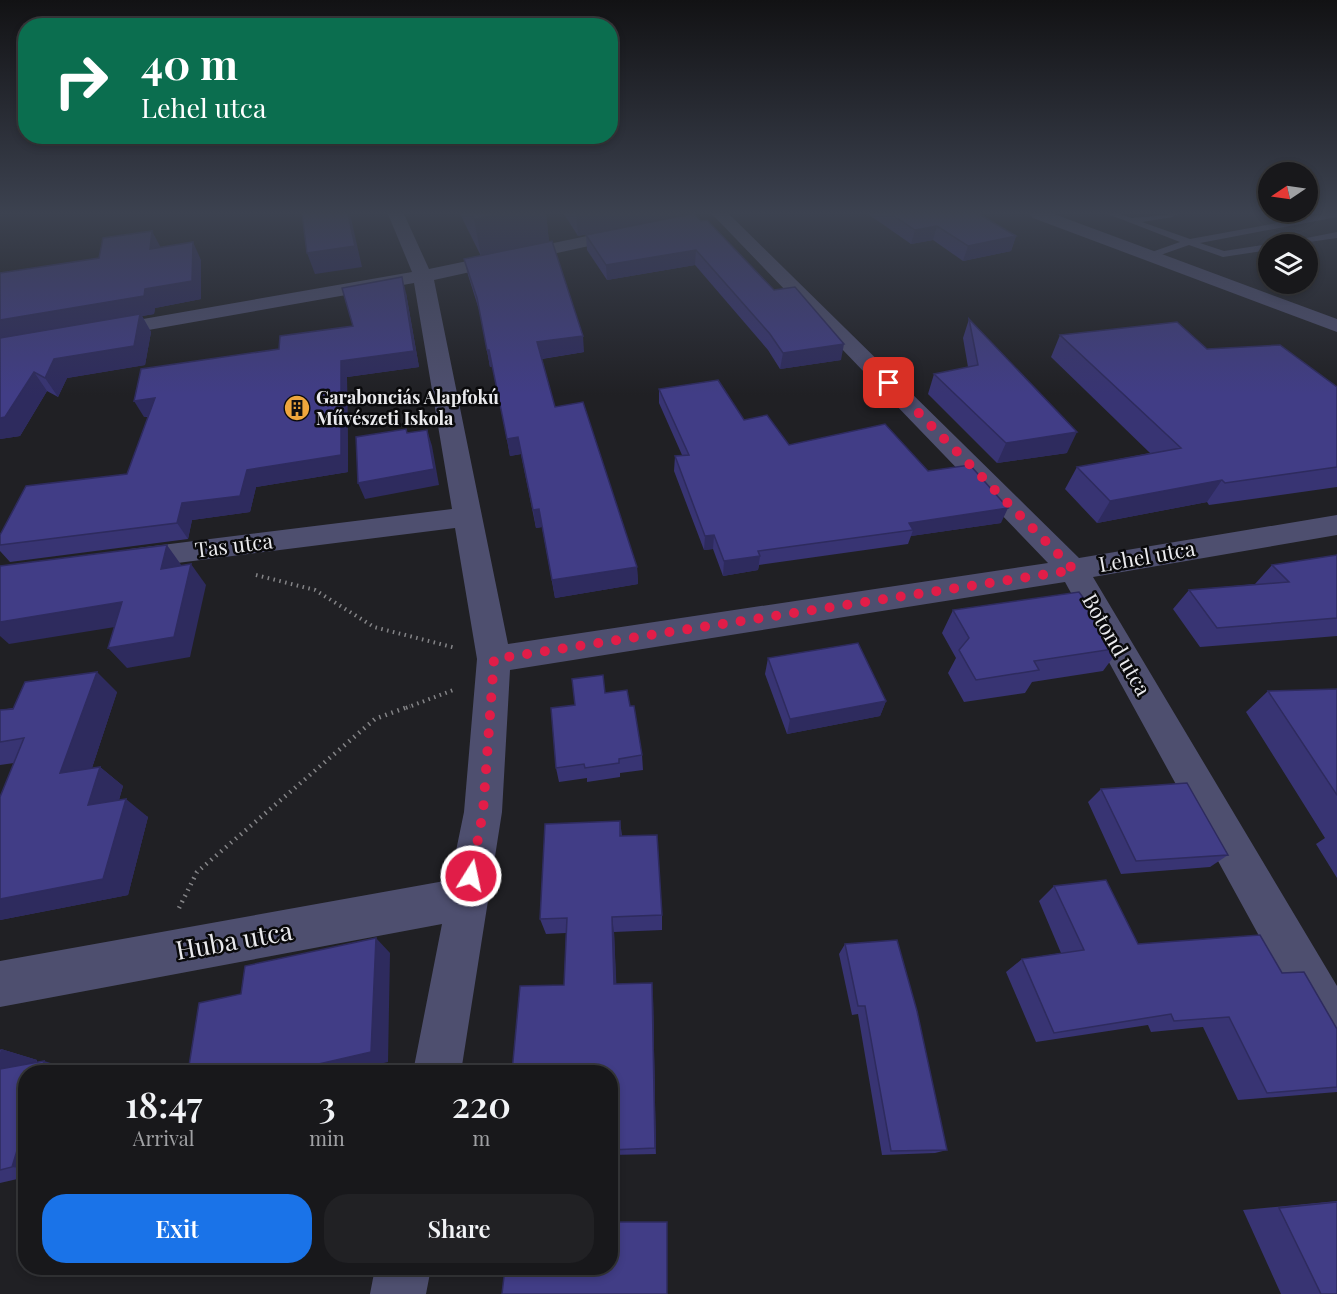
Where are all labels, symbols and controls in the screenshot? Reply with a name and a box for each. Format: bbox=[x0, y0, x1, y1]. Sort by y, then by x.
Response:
text: 40 m bbox=[141, 35, 238, 91]
icon: right bbox=[42, 42, 120, 120]
text: Lehel utca bbox=[141, 89, 266, 125]
north arrow bbox=[1258, 162, 1318, 222]
map controls bbox=[1258, 162, 1318, 294]
button: layers bbox=[1258, 234, 1318, 294]
pin bbox=[863, 357, 914, 408]
icon: arrive bbox=[872, 366, 905, 399]
place label: Garabonciás Alapfokú Művészeti Iskola bbox=[316, 385, 499, 430]
building icon: Garabonciás Alapfokú Művészeti Iskola bbox=[282, 393, 312, 423]
street label: Tas utca bbox=[193, 525, 275, 563]
street label: Lehel utca bbox=[1096, 533, 1198, 577]
street label: Botond utca bbox=[1077, 588, 1159, 701]
position arrow bbox=[439, 844, 503, 908]
street label: Huba utca bbox=[173, 912, 295, 967]
text: 18:47 bbox=[125, 1079, 202, 1127]
text: 3 bbox=[318, 1079, 336, 1127]
text: 220 bbox=[452, 1079, 511, 1127]
text: Arrival bbox=[133, 1124, 194, 1151]
text: min bbox=[309, 1124, 345, 1151]
text: m bbox=[473, 1124, 490, 1151]
button: Exit bbox=[42, 1194, 312, 1263]
button: Share bbox=[324, 1194, 594, 1263]

